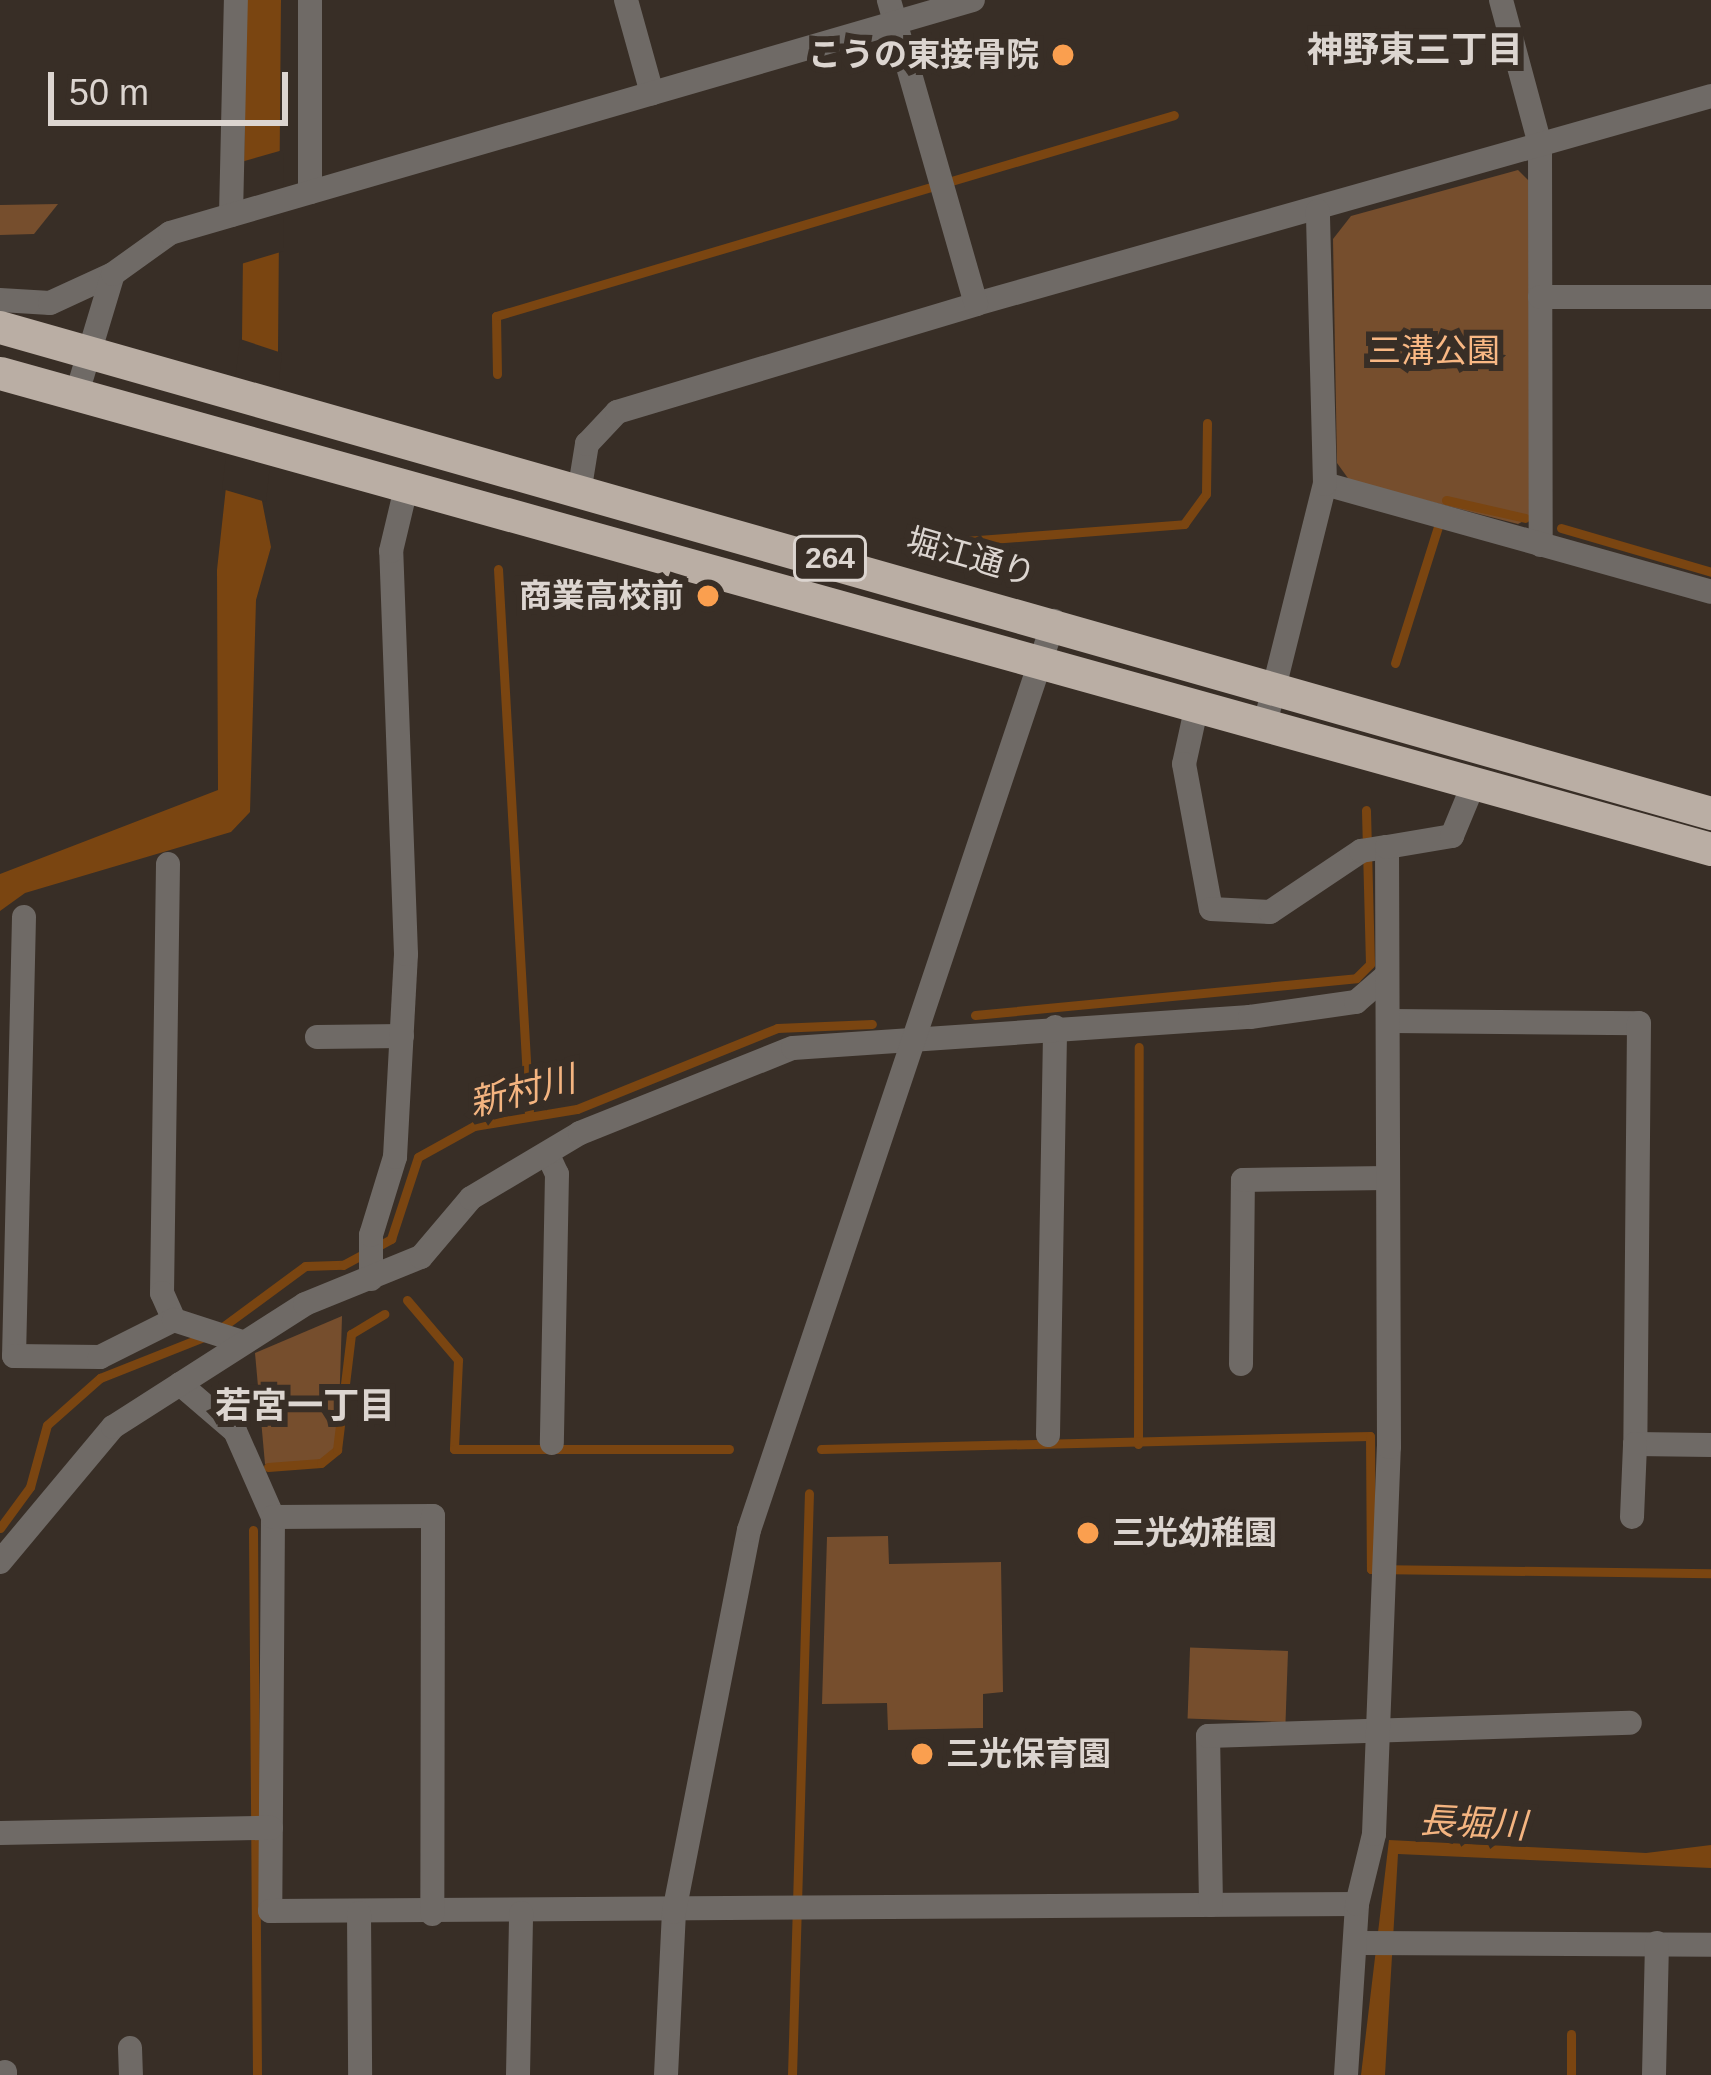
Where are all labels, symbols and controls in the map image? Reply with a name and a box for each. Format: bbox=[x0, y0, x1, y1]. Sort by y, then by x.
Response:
district label: 神野東三丁目 bbox=[1307, 28, 1523, 72]
place label: こうの東接骨院 bbox=[808, 35, 1039, 75]
marker: こうの東接骨院 bbox=[1050, 42, 1076, 68]
scale bar bbox=[54, 48, 294, 122]
text: 50 m bbox=[69, 72, 149, 113]
park label: 三溝公園 bbox=[1368, 331, 1500, 371]
street label: 堀江通り bbox=[902, 520, 1040, 594]
road number: 264 bbox=[791, 534, 869, 582]
place label: 商業高校前 bbox=[519, 576, 684, 616]
marker: 商業高校前 bbox=[695, 583, 721, 609]
water label: 新村川 bbox=[464, 1057, 580, 1125]
district label: 若宮一丁目 bbox=[215, 1384, 395, 1428]
place label: 三光幼稚園 bbox=[1112, 1513, 1277, 1553]
marker: 三光幼稚園 bbox=[1075, 1520, 1101, 1546]
place label: 三光保育園 bbox=[946, 1734, 1111, 1774]
marker: 三光保育園 bbox=[909, 1741, 935, 1767]
water label: 長堀川 bbox=[1418, 1799, 1528, 1847]

